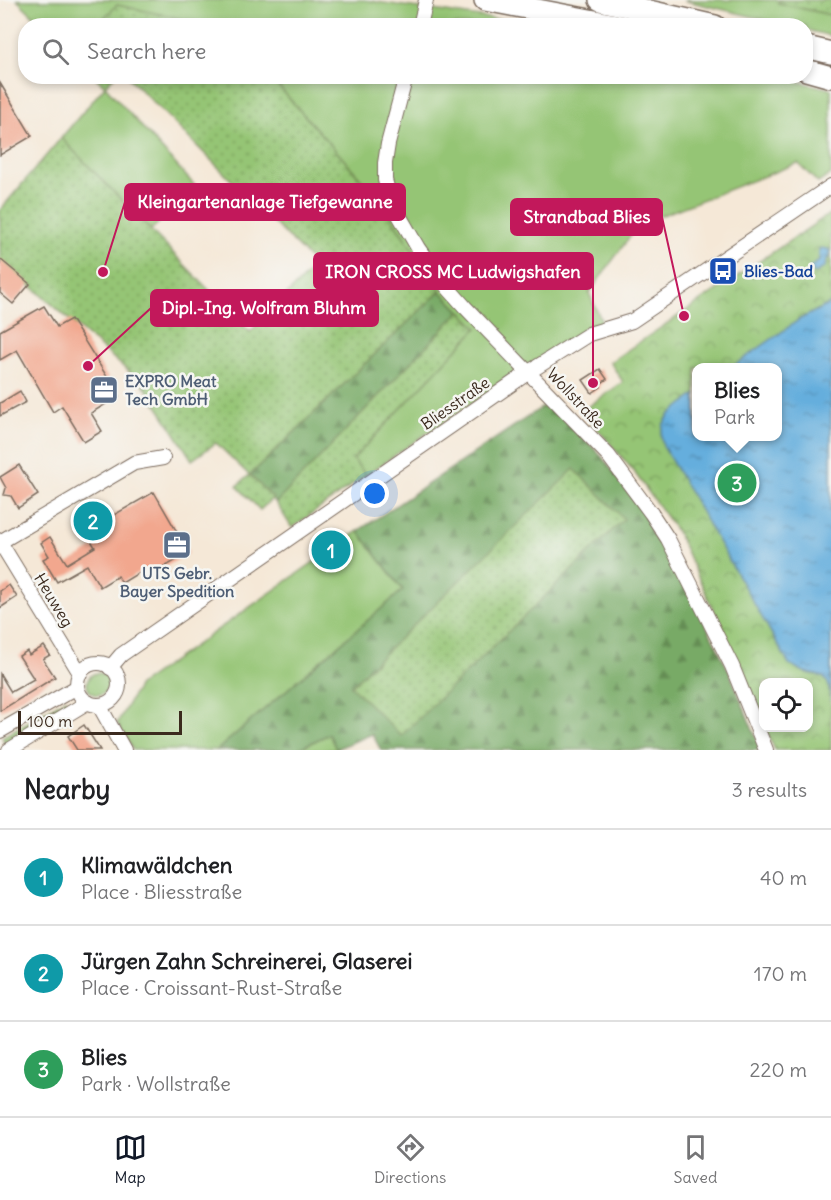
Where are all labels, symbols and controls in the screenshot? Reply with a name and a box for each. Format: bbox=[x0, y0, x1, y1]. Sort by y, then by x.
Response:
search box bbox=[18, 18, 813, 84]
icon: search bbox=[39, 35, 72, 68]
text: Search here bbox=[87, 37, 206, 65]
callout: Kleingartenanlage Tiefgewanne bbox=[125, 184, 405, 220]
text: Kleingartenanlage Tiefgewanne bbox=[137, 190, 393, 213]
callout: Strandbad Blies bbox=[511, 199, 662, 235]
text: Strandbad Blies bbox=[524, 205, 650, 228]
callout: IRON CROSS MC Ludwigshafen bbox=[314, 253, 593, 289]
bus stop icon: Blies-Bad bbox=[707, 255, 739, 287]
text: IRON CROSS MC Ludwigshafen bbox=[325, 260, 581, 283]
place label: Blies-Bad bbox=[744, 261, 814, 281]
callout: Dipl.-Ing. Wolfram Bluhm bbox=[151, 290, 378, 326]
text: Dipl.-Ing. Wolfram Bluhm bbox=[162, 296, 366, 319]
popup bbox=[692, 363, 782, 441]
street label: Wollstraße bbox=[543, 364, 609, 432]
place label: EXPRO Meat Tech GmbH bbox=[125, 371, 217, 409]
street label: Bliesstraße bbox=[417, 372, 493, 434]
office icon: EXPRO Meat Tech GmbH bbox=[88, 374, 120, 406]
text: Blies bbox=[714, 376, 760, 404]
text: Park bbox=[714, 404, 755, 429]
pin: 3 bbox=[718, 460, 756, 506]
your location bbox=[360, 479, 389, 508]
pin: 2 bbox=[74, 498, 112, 544]
pin: 1 bbox=[312, 528, 350, 572]
office icon: UTS Gebr. Bayer Spedition bbox=[161, 529, 193, 561]
place label: UTS Gebr. Bayer Spedition bbox=[120, 563, 234, 602]
street label: Heuweg bbox=[30, 569, 78, 631]
map controls bbox=[759, 678, 813, 732]
button: locate bbox=[759, 678, 813, 732]
scale bar bbox=[18, 708, 182, 736]
text: 100 m bbox=[27, 711, 72, 731]
text: Nearby bbox=[24, 773, 110, 806]
text: 3 results bbox=[731, 777, 807, 802]
text: Klimawäldchen bbox=[81, 851, 233, 879]
text: 1 bbox=[40, 865, 47, 890]
text: 40 m bbox=[760, 865, 807, 890]
text: Place · Bliesstraße bbox=[81, 879, 242, 904]
text: Jürgen Zahn Schreinerei, Glaserei bbox=[81, 947, 412, 975]
text: 2 bbox=[38, 961, 49, 986]
text: 170 m bbox=[754, 961, 807, 986]
text: Place · Croissant-Rust-Straße bbox=[81, 975, 342, 1000]
text: Blies bbox=[81, 1043, 127, 1071]
text: 3 bbox=[38, 1057, 49, 1082]
text: 220 m bbox=[750, 1057, 807, 1082]
text: Park · Wollstraße bbox=[81, 1071, 231, 1096]
tab: Map bbox=[114, 1131, 147, 1187]
tab: Directions bbox=[374, 1131, 446, 1187]
tab: Saved bbox=[674, 1131, 717, 1187]

